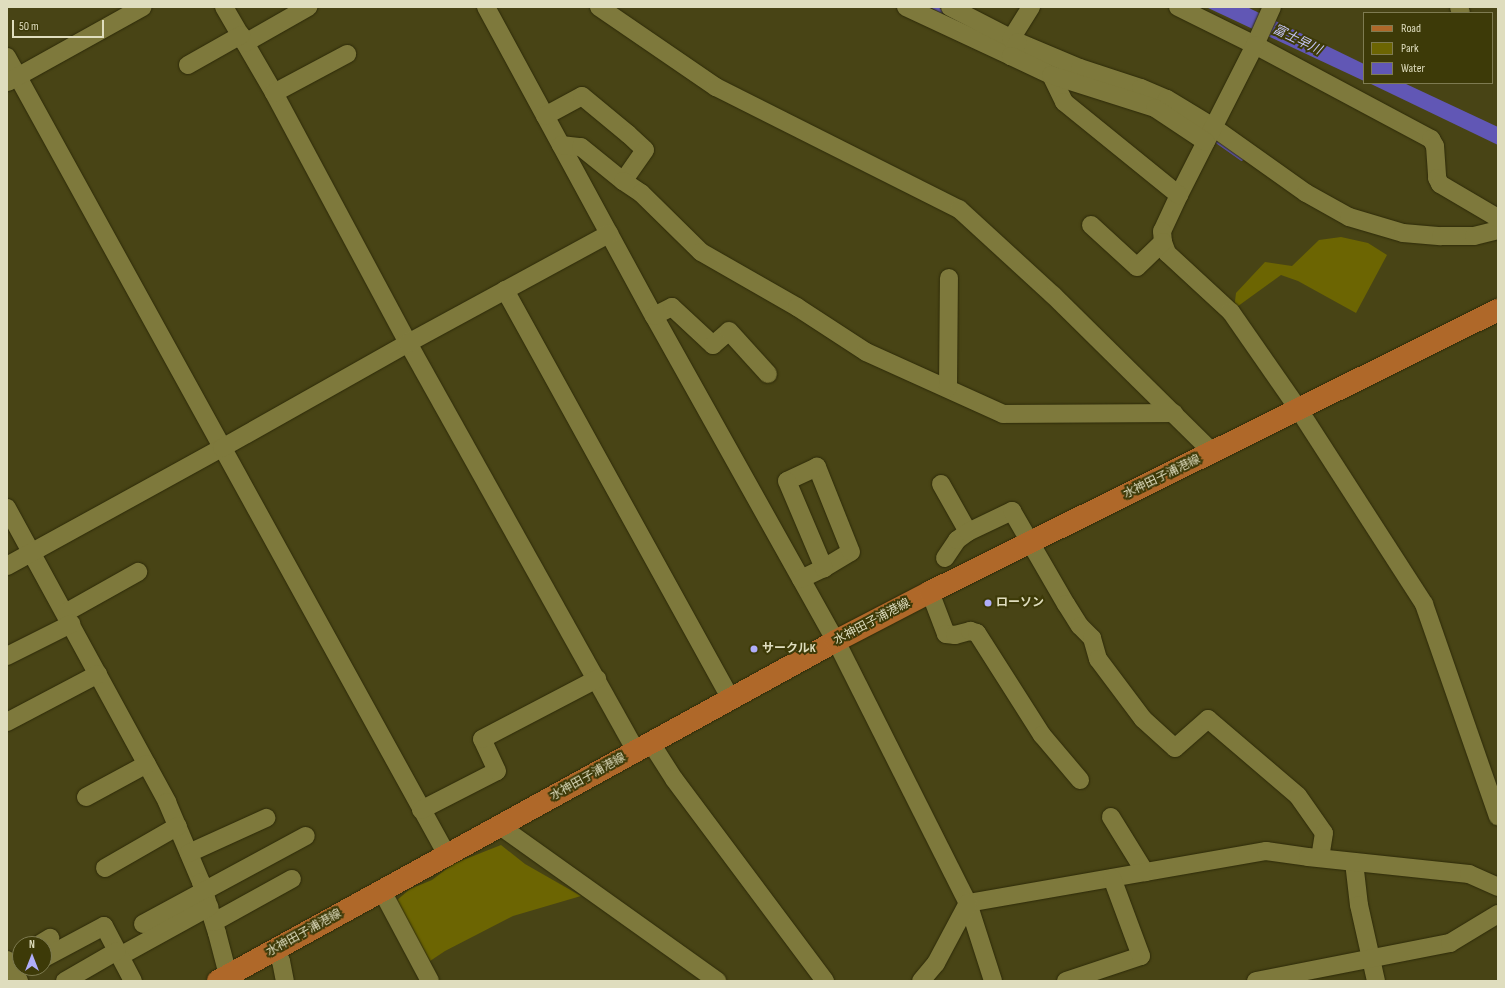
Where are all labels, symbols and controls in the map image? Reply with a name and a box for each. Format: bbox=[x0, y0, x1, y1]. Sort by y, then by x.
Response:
scale bar bbox=[14, 12, 106, 38]
legend bbox=[1363, 12, 1493, 84]
text: 50 m bbox=[19, 19, 39, 34]
text: Road bbox=[1401, 21, 1421, 36]
water label: 富士早川 bbox=[1270, 22, 1324, 58]
text: Park bbox=[1401, 41, 1419, 56]
text: Water bbox=[1401, 61, 1425, 76]
street label: 水神田子浦港線 bbox=[1121, 452, 1203, 502]
street label: 水神田子浦港線 bbox=[832, 596, 912, 648]
place label: ローソン bbox=[996, 596, 1044, 610]
marker: ローソン bbox=[983, 598, 993, 608]
place label: サークルK bbox=[762, 642, 816, 656]
marker: サークルK bbox=[749, 644, 759, 654]
street label: 水神田子浦港線 bbox=[548, 750, 628, 804]
street label: 水神田子浦港線 bbox=[264, 906, 344, 960]
north arrow bbox=[12, 936, 52, 976]
text: N bbox=[29, 938, 35, 951]

